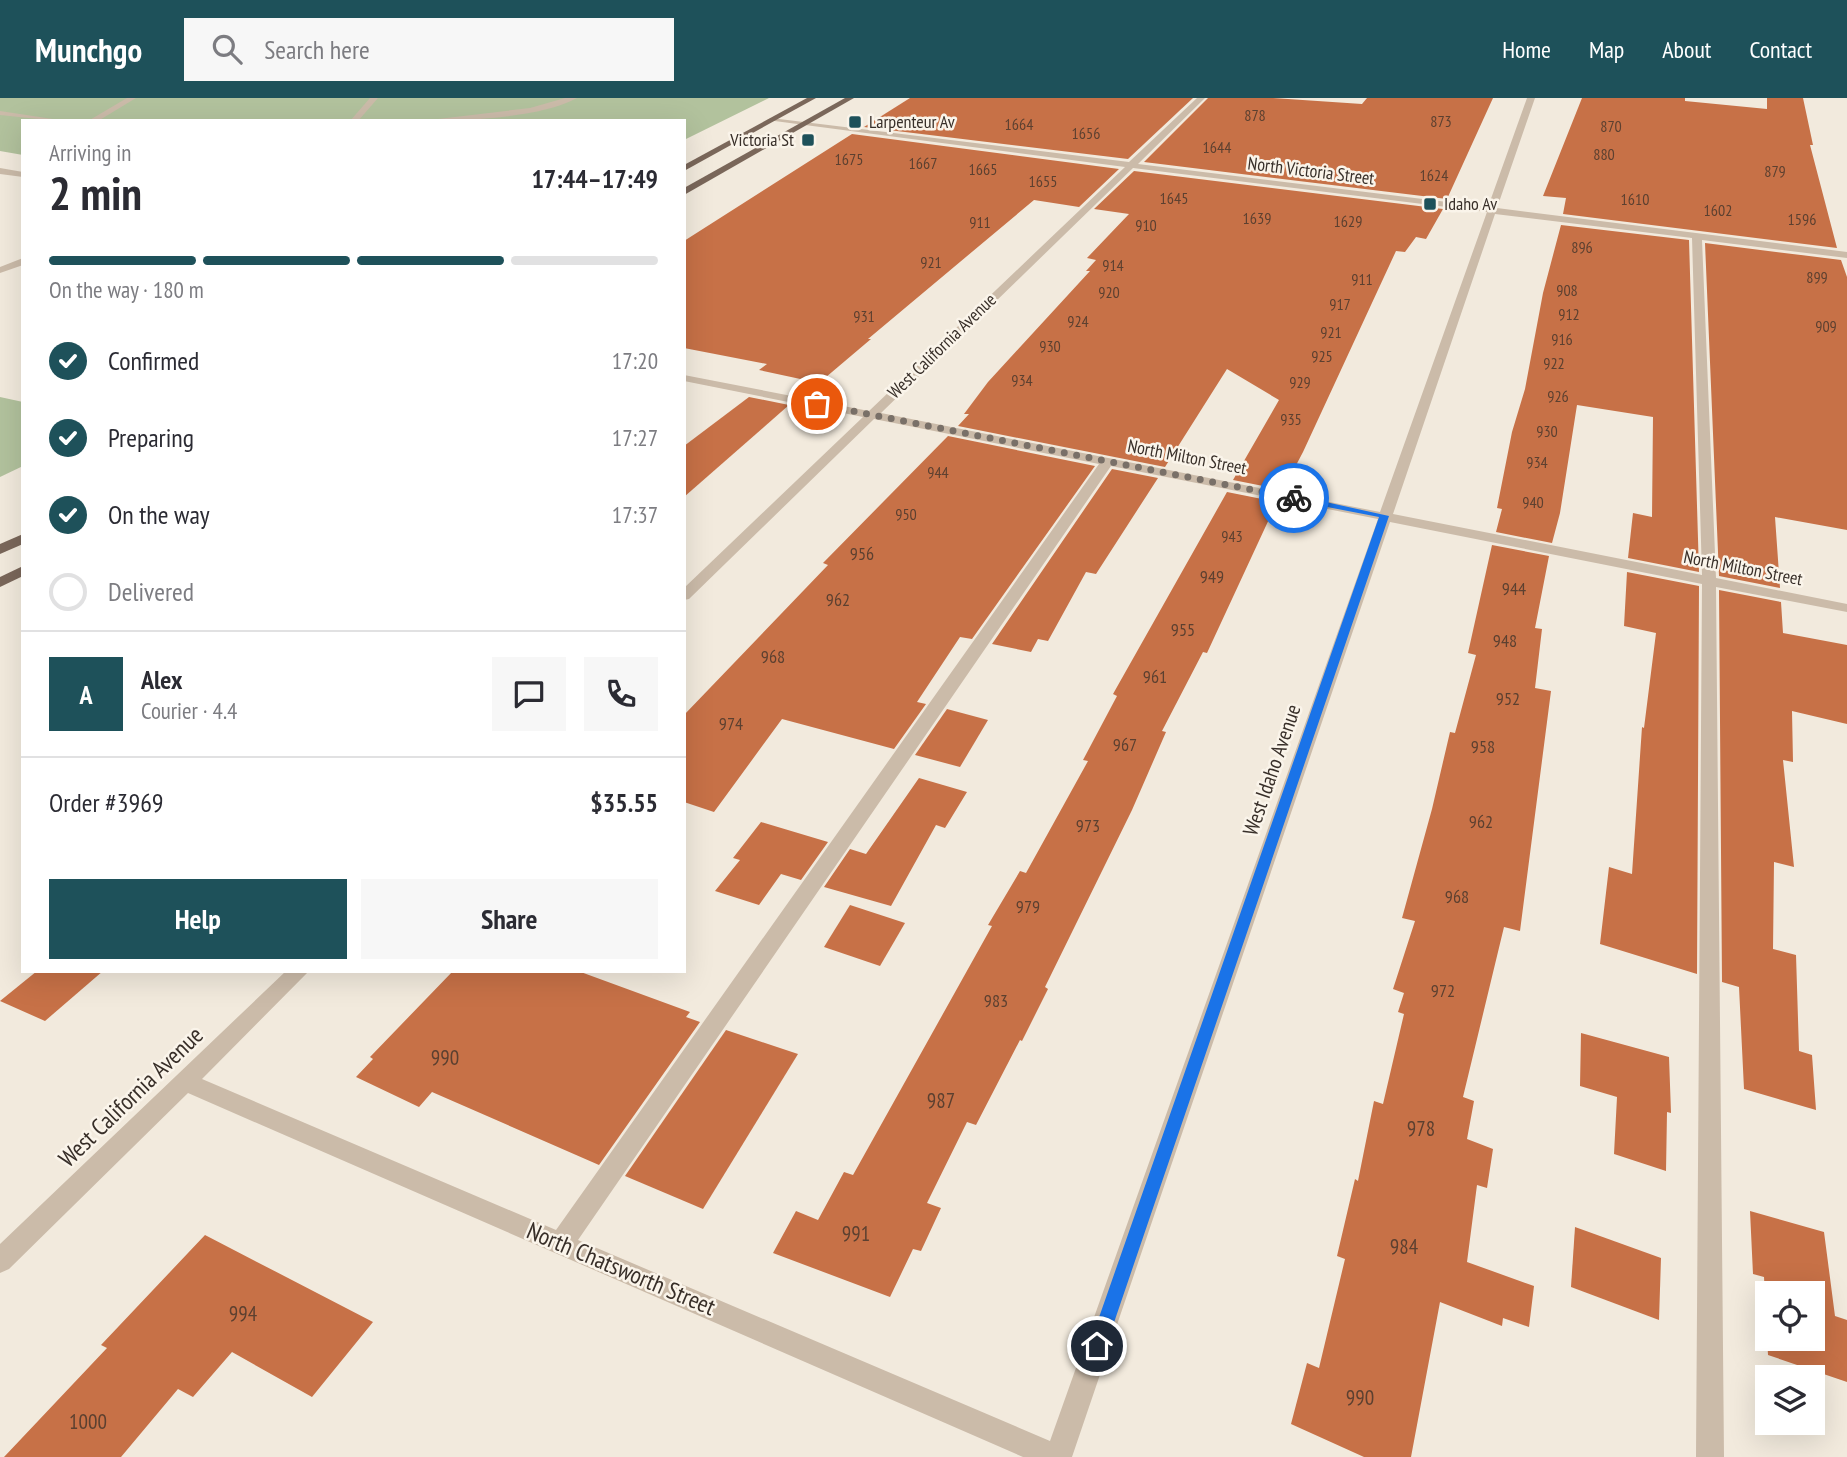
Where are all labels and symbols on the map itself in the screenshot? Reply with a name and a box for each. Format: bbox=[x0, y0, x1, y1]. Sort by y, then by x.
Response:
house number: 878 bbox=[1244, 105, 1266, 125]
place label: Larpenteur Av bbox=[869, 110, 955, 133]
house number: 873 bbox=[1430, 111, 1452, 131]
marker: Larpenteur Av bbox=[847, 114, 863, 130]
house number: 1664 bbox=[1005, 114, 1033, 134]
house number: 870 bbox=[1600, 116, 1622, 136]
house number: 1656 bbox=[1072, 123, 1100, 143]
place label: Victoria St bbox=[729, 128, 794, 151]
marker: Victoria St bbox=[800, 132, 816, 148]
house number: 1644 bbox=[1203, 137, 1231, 157]
house number: 880 bbox=[1593, 144, 1615, 164]
house number: 1675 bbox=[835, 149, 863, 169]
street label: North Victoria Street bbox=[1246, 151, 1376, 190]
house number: 1667 bbox=[909, 153, 937, 173]
house number: 1665 bbox=[969, 159, 997, 179]
house number: 879 bbox=[1764, 161, 1786, 181]
house number: 1624 bbox=[1420, 165, 1448, 185]
house number: 1655 bbox=[1029, 171, 1057, 191]
house number: 1645 bbox=[1160, 188, 1188, 208]
house number: 1610 bbox=[1621, 189, 1649, 209]
place label: Idaho Av bbox=[1444, 192, 1497, 215]
marker: Idaho Av bbox=[1422, 196, 1438, 212]
house number: 1602 bbox=[1704, 200, 1732, 220]
house number: 1639 bbox=[1243, 208, 1271, 228]
house number: 1596 bbox=[1788, 209, 1816, 229]
house number: 1629 bbox=[1334, 211, 1362, 231]
house number: 911 bbox=[969, 212, 991, 232]
house number: 910 bbox=[1135, 215, 1157, 235]
house number: 896 bbox=[1571, 237, 1593, 257]
house number: 921 bbox=[920, 252, 942, 272]
house number: 914 bbox=[1102, 255, 1124, 275]
house number: 899 bbox=[1806, 267, 1828, 287]
house number: 911 bbox=[1351, 269, 1373, 289]
house number: 908 bbox=[1556, 280, 1578, 300]
house number: 920 bbox=[1098, 282, 1120, 302]
street label: West California Avenue bbox=[883, 288, 1001, 403]
house number: 917 bbox=[1329, 294, 1351, 314]
house number: 912 bbox=[1558, 304, 1580, 324]
house number: 931 bbox=[853, 306, 875, 326]
house number: 924 bbox=[1067, 311, 1089, 331]
house number: 909 bbox=[1815, 316, 1837, 336]
house number: 921 bbox=[1320, 322, 1342, 342]
house number: 916 bbox=[1551, 329, 1573, 349]
house number: 930 bbox=[1039, 336, 1061, 356]
house number: 925 bbox=[1311, 346, 1333, 366]
house number: 922 bbox=[1543, 353, 1565, 373]
house number: 934 bbox=[1011, 370, 1033, 390]
house number: 929 bbox=[1289, 372, 1311, 392]
pin bbox=[787, 374, 847, 434]
house number: 926 bbox=[1547, 386, 1569, 406]
house number: 935 bbox=[1280, 409, 1302, 429]
house number: 930 bbox=[1536, 421, 1558, 441]
street label: North Milton Street bbox=[1126, 434, 1249, 479]
house number: 934 bbox=[1526, 452, 1548, 472]
house number: 944 bbox=[927, 462, 949, 482]
courier bbox=[1259, 463, 1329, 533]
house number: 940 bbox=[1522, 492, 1544, 512]
house number: 950 bbox=[895, 504, 917, 524]
house number: 943 bbox=[1221, 526, 1243, 546]
house number: 956 bbox=[850, 542, 874, 565]
street label: North Milton Street bbox=[1682, 545, 1805, 590]
house number: 949 bbox=[1200, 565, 1224, 588]
house number: 944 bbox=[1502, 577, 1526, 600]
house number: 962 bbox=[826, 588, 850, 611]
house number: 955 bbox=[1171, 618, 1195, 641]
house number: 948 bbox=[1493, 629, 1517, 652]
house number: 968 bbox=[761, 645, 785, 668]
house number: 961 bbox=[1143, 665, 1167, 688]
house number: 952 bbox=[1496, 687, 1520, 710]
street label: West Idaho Avenue bbox=[1236, 701, 1307, 839]
house number: 974 bbox=[719, 712, 743, 735]
house number: 967 bbox=[1113, 733, 1137, 756]
house number: 958 bbox=[1471, 735, 1495, 758]
house number: 962 bbox=[1469, 810, 1493, 833]
house number: 973 bbox=[1076, 814, 1100, 837]
house number: 968 bbox=[1445, 885, 1469, 908]
house number: 979 bbox=[1016, 895, 1040, 918]
house number: 972 bbox=[1431, 979, 1455, 1002]
house number: 983 bbox=[984, 989, 1008, 1012]
street label: West California Avenue bbox=[52, 1020, 210, 1174]
house number: 990 bbox=[431, 1044, 459, 1071]
house number: 987 bbox=[927, 1087, 955, 1114]
house number: 978 bbox=[1407, 1115, 1435, 1142]
street label: North Chatsworth Street bbox=[522, 1215, 721, 1322]
house number: 991 bbox=[842, 1220, 870, 1247]
house number: 984 bbox=[1390, 1233, 1419, 1260]
house number: 994 bbox=[229, 1300, 258, 1327]
pin bbox=[1067, 1316, 1127, 1376]
house number: 990 bbox=[1346, 1384, 1374, 1411]
house number: 1000 bbox=[69, 1408, 107, 1435]

